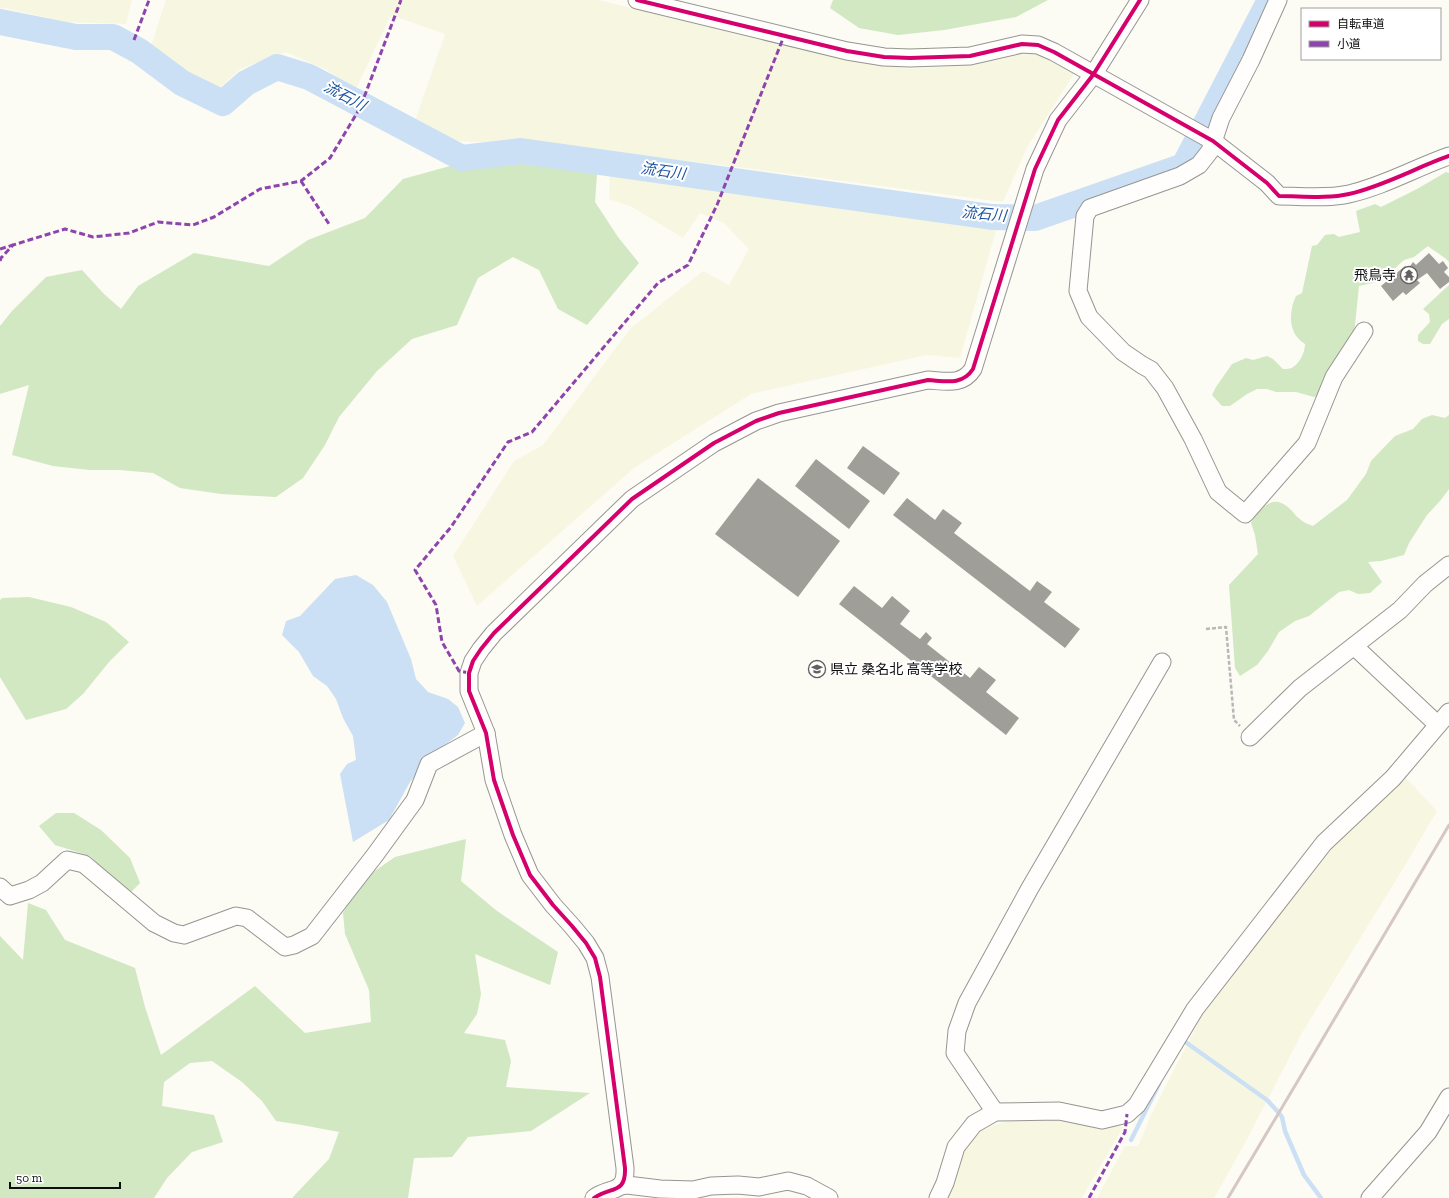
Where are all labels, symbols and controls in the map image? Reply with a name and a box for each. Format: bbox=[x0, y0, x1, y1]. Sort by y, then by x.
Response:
legend bbox=[1301, 8, 1441, 60]
text: 自転車道 bbox=[1337, 17, 1385, 31]
text: 小道 bbox=[1337, 37, 1361, 51]
water label: 流石川 bbox=[321, 77, 371, 115]
water label: 流石川 bbox=[639, 159, 689, 183]
water label: 流石川 bbox=[961, 203, 1009, 225]
temple icon: 飛鳥寺 bbox=[1399, 265, 1419, 285]
place label: 飛鳥寺 bbox=[1354, 267, 1396, 284]
school or university icon: 県立 桑名北 高等学校 bbox=[807, 659, 827, 679]
place label: 県立 桑名北 高等学校 bbox=[830, 661, 962, 678]
scale bar bbox=[10, 1164, 120, 1190]
text: 50 m bbox=[16, 1171, 43, 1185]

